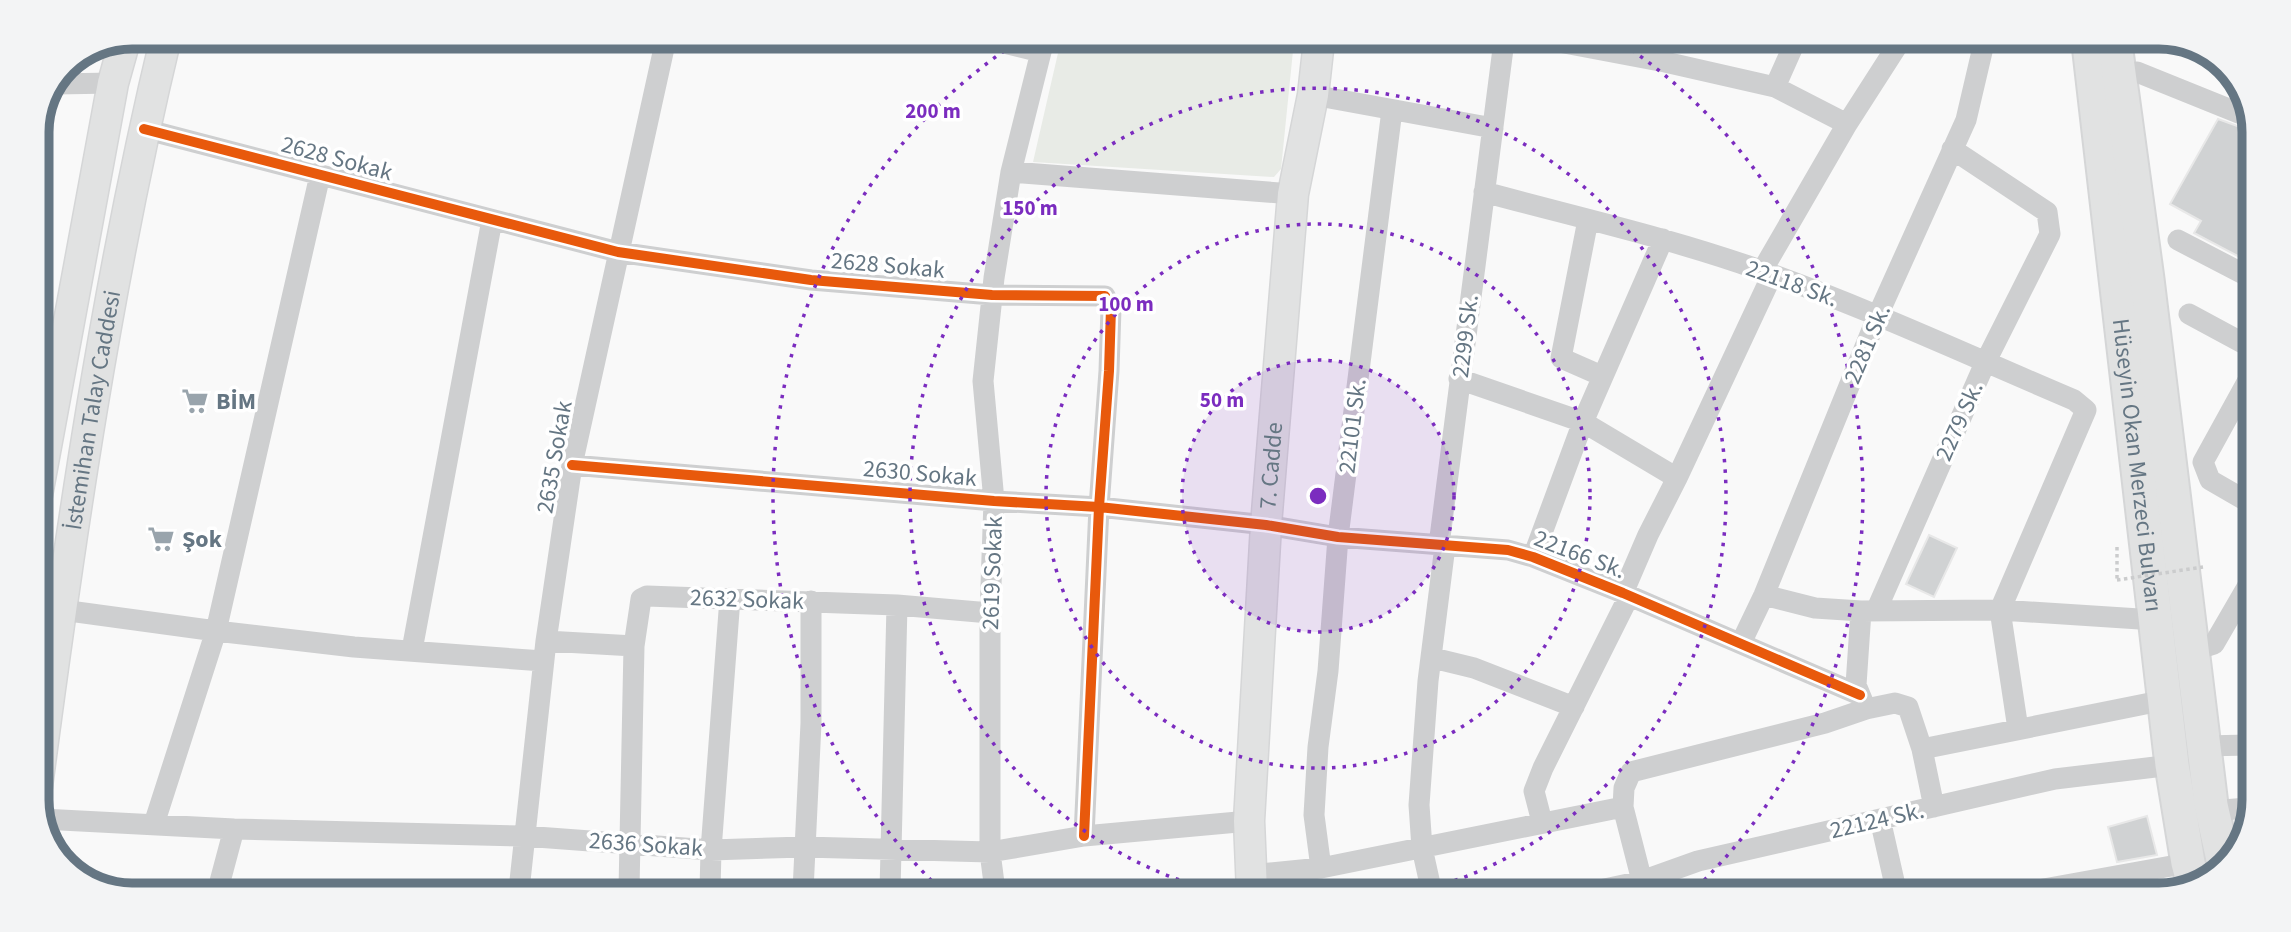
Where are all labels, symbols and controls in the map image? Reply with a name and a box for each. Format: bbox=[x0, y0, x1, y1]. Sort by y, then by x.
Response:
text: 200 m bbox=[905, 96, 961, 126]
street label: 2628 Sokak bbox=[277, 127, 397, 190]
text: 150 m bbox=[1002, 193, 1058, 223]
street label: 2628 Sokak bbox=[830, 243, 946, 288]
street label: 22118 Sk. bbox=[1741, 251, 1843, 316]
street label: İstemihan Talay Caddesi bbox=[56, 287, 130, 532]
text: 100 m bbox=[1098, 289, 1154, 319]
street label: 2299 Sk. bbox=[1443, 292, 1488, 380]
street label: 2281 Sk. bbox=[1835, 299, 1900, 389]
street label: Hüseyin Okan Merzeci Bulvarı bbox=[2103, 317, 2171, 614]
street label: 2279 Sk. bbox=[1926, 376, 1992, 466]
street label: 22101 Sk. bbox=[1329, 377, 1376, 476]
place label: BİM bbox=[216, 384, 256, 419]
text: 50 m bbox=[1200, 385, 1244, 415]
supermarket icon: BİM bbox=[180, 386, 210, 416]
street label: 2635 Sokak bbox=[527, 398, 582, 516]
street label: 7. Cadde bbox=[1250, 421, 1292, 511]
street label: 2630 Sokak bbox=[862, 451, 978, 496]
centre of rings bbox=[1306, 484, 1330, 508]
street label: 2619 Sokak bbox=[973, 515, 1012, 631]
street label: 22166 Sk. bbox=[1529, 521, 1631, 588]
place label: Şok bbox=[182, 522, 223, 557]
supermarket icon: Şok bbox=[146, 524, 176, 554]
street label: 2632 Sokak bbox=[689, 580, 805, 619]
street label: 22124 Sk. bbox=[1827, 793, 1928, 848]
street label: 2636 Sokak bbox=[588, 823, 704, 866]

